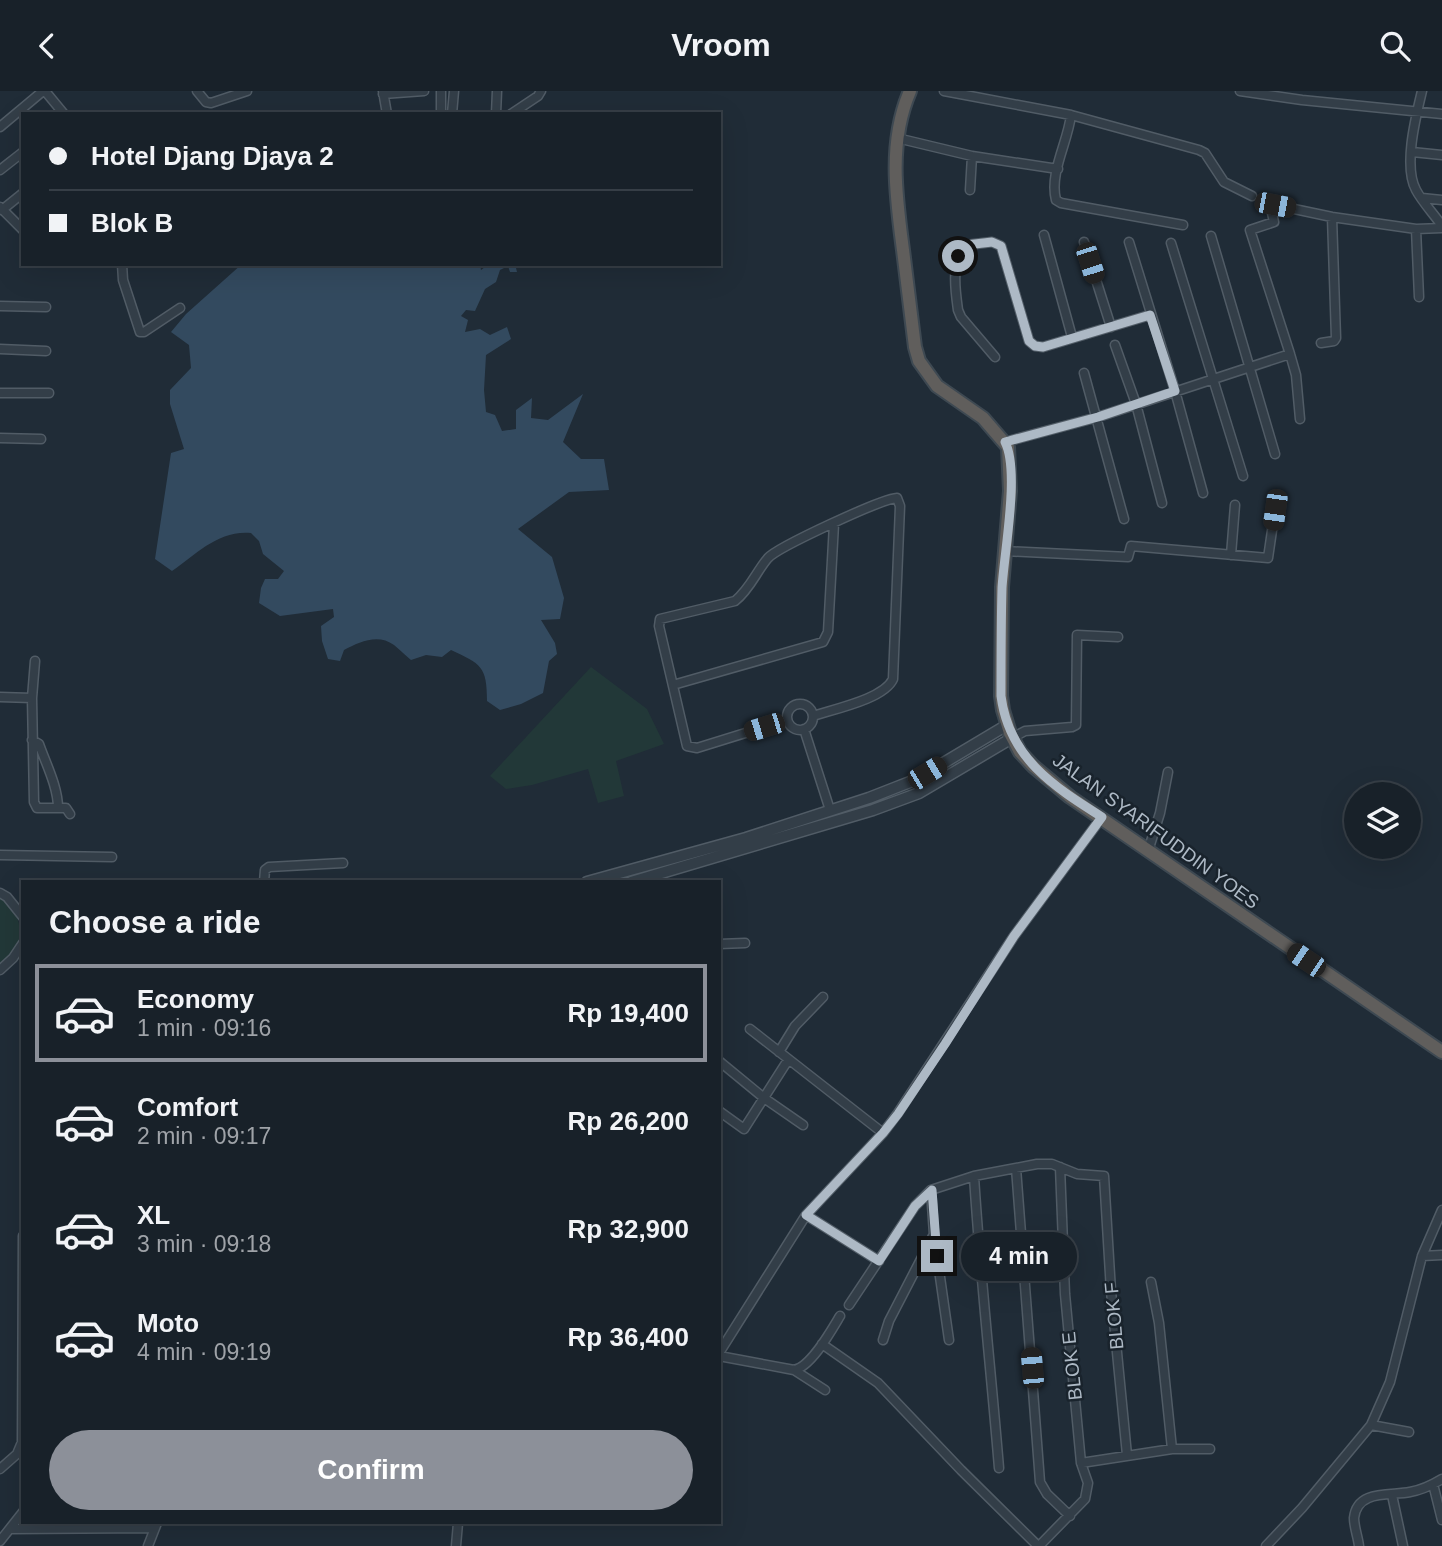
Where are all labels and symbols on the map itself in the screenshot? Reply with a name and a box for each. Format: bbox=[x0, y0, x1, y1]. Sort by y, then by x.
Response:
car bbox=[1253, 191, 1298, 219]
route start bbox=[942, 240, 974, 272]
car bbox=[1074, 240, 1107, 286]
car bbox=[1262, 488, 1289, 532]
car bbox=[741, 711, 788, 743]
street label: JALAN SYARIFUDDIN YOES bbox=[1049, 749, 1263, 913]
car bbox=[904, 753, 951, 793]
car bbox=[1283, 940, 1330, 980]
callout: 4 min bbox=[962, 1231, 1077, 1281]
route end bbox=[921, 1240, 953, 1272]
street label: BLOK F bbox=[1101, 1281, 1127, 1351]
street label: BLOK E bbox=[1058, 1331, 1086, 1401]
car bbox=[1020, 1346, 1045, 1390]

